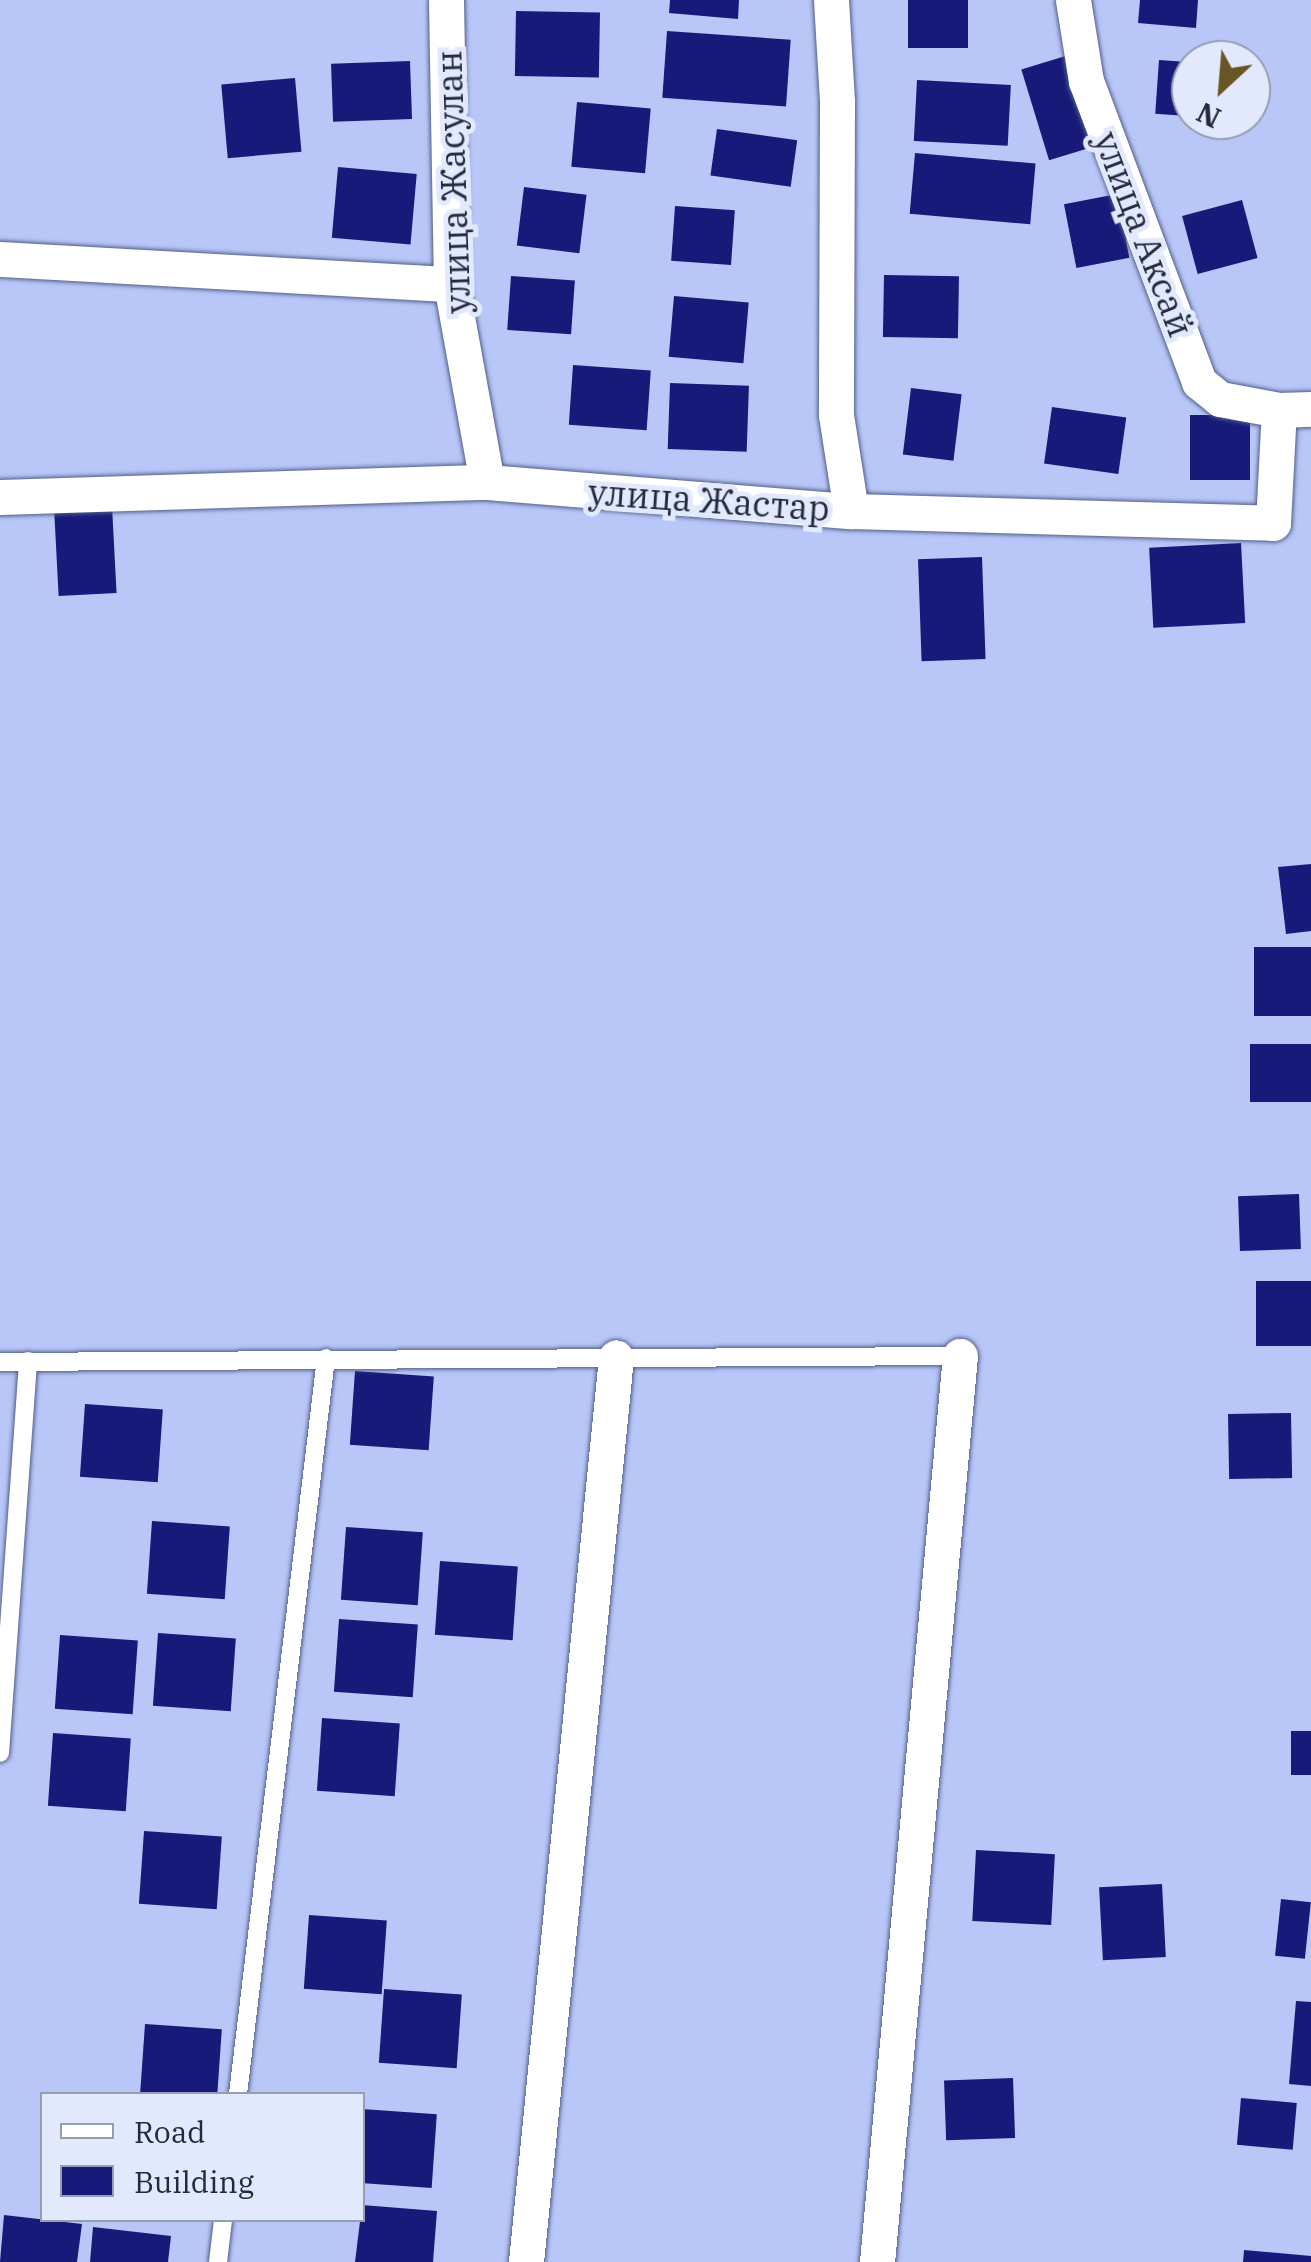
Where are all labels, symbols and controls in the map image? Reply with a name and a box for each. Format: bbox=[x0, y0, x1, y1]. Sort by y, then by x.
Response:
north arrow bbox=[1171, 40, 1271, 140]
street label: улица Жасулан bbox=[427, 50, 479, 314]
text: N bbox=[1190, 94, 1227, 137]
street label: улица Аксай bbox=[1086, 126, 1202, 342]
street label: улица Жастар bbox=[587, 471, 831, 529]
legend bbox=[40, 2092, 365, 2222]
text: Road bbox=[134, 2112, 206, 2151]
text: Building bbox=[134, 2162, 254, 2201]

